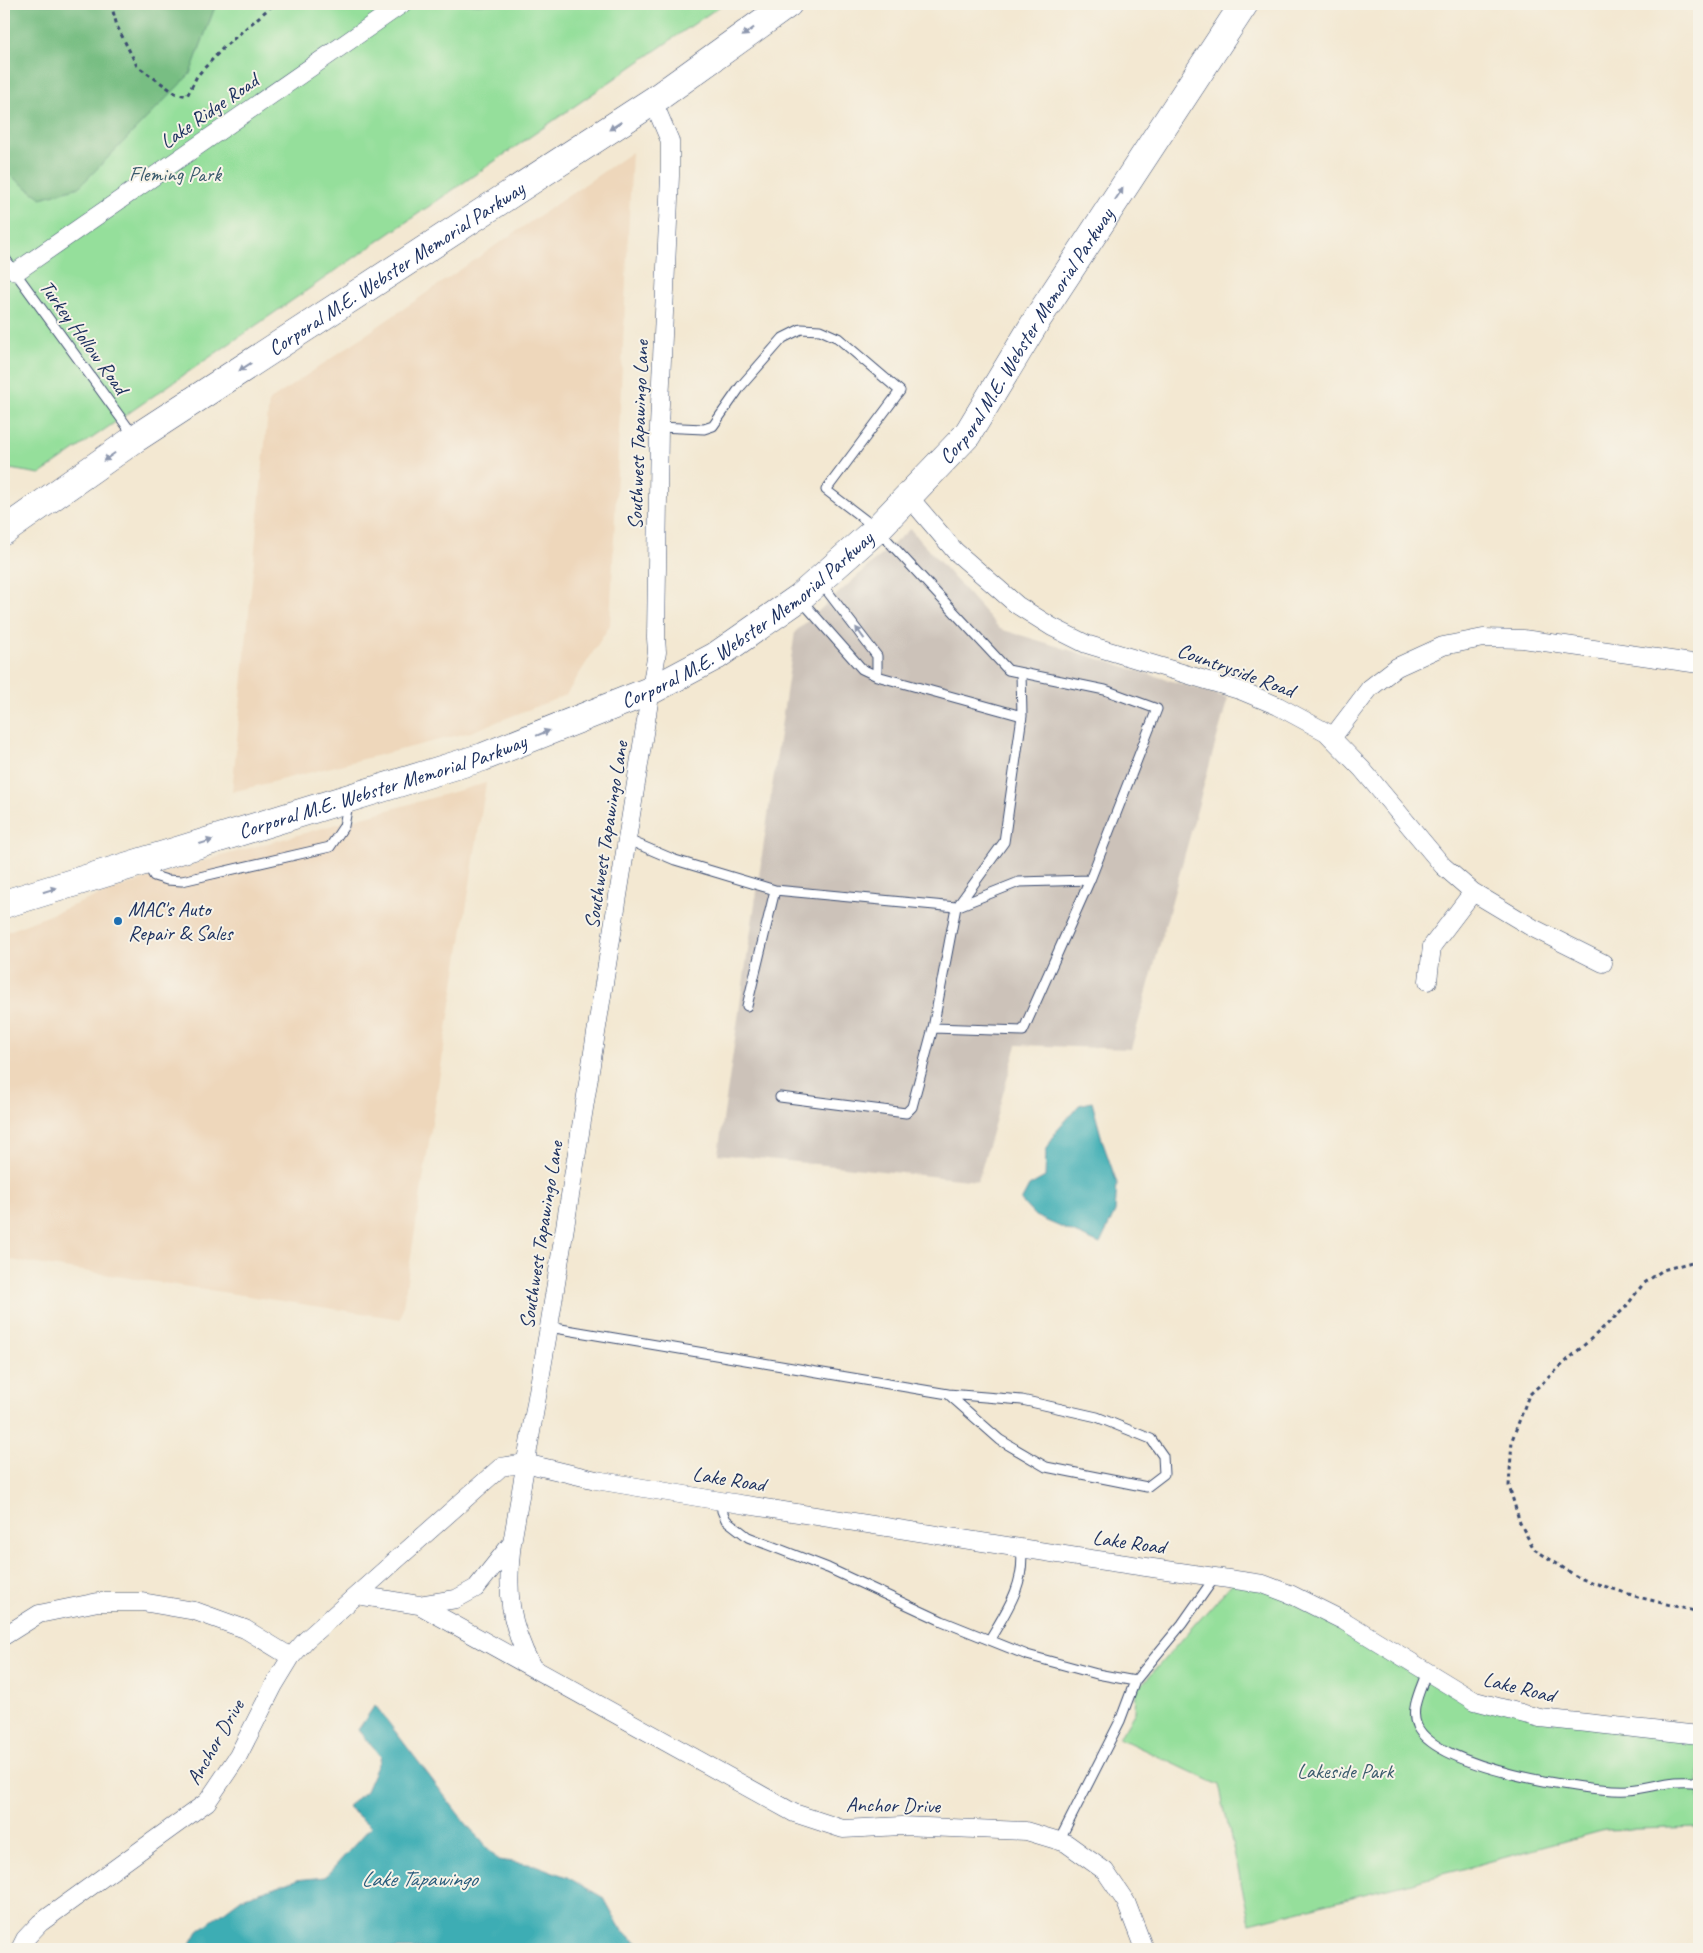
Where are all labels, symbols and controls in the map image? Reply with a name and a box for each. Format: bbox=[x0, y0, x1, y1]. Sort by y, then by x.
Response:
one-way arrow bbox=[741, 27, 755, 37]
street label: Lake Ridge Road bbox=[155, 65, 266, 154]
one-way arrow bbox=[609, 121, 622, 130]
park label: Fleming Park bbox=[129, 161, 222, 187]
street label: Corporal M.E. Webster Memorial Parkway bbox=[263, 174, 531, 361]
one-way arrow bbox=[1115, 187, 1124, 201]
street label: Corporal M.E. Webster Memorial Parkway bbox=[933, 202, 1120, 469]
street label: Turkey Hollow Road bbox=[34, 275, 136, 402]
street label: Southwest Tapawingo Lane bbox=[622, 339, 654, 530]
one-way arrow bbox=[238, 363, 251, 372]
one-way arrow bbox=[103, 452, 116, 462]
street label: Corporal M.E. Webster Memorial Parkway bbox=[617, 524, 880, 714]
one-way arrow bbox=[855, 626, 865, 640]
street label: Countryside Road bbox=[1174, 637, 1302, 704]
street label: Corporal M.E. Webster Memorial Parkway bbox=[235, 728, 532, 844]
one-way arrow bbox=[536, 729, 551, 737]
street label: Southwest Tapawingo Lane bbox=[578, 738, 634, 931]
one-way arrow bbox=[198, 838, 213, 846]
one-way arrow bbox=[43, 885, 58, 893]
place label: MAC's Auto Repair & Sales bbox=[128, 896, 234, 946]
marker: MAC's Auto Repair & Sales bbox=[112, 915, 124, 927]
street label: Southwest Tapawingo Lane bbox=[513, 1138, 569, 1331]
street label: Lake Road bbox=[691, 1460, 771, 1498]
street label: Lake Road bbox=[1091, 1524, 1171, 1560]
street label: Lake Road bbox=[1480, 1666, 1561, 1709]
street label: Anchor Drive bbox=[180, 1694, 250, 1789]
park label: Lakeside Park bbox=[1297, 1758, 1394, 1784]
street label: Anchor Drive bbox=[846, 1791, 941, 1819]
water label: Lake Tapawingo bbox=[361, 1865, 480, 1893]

